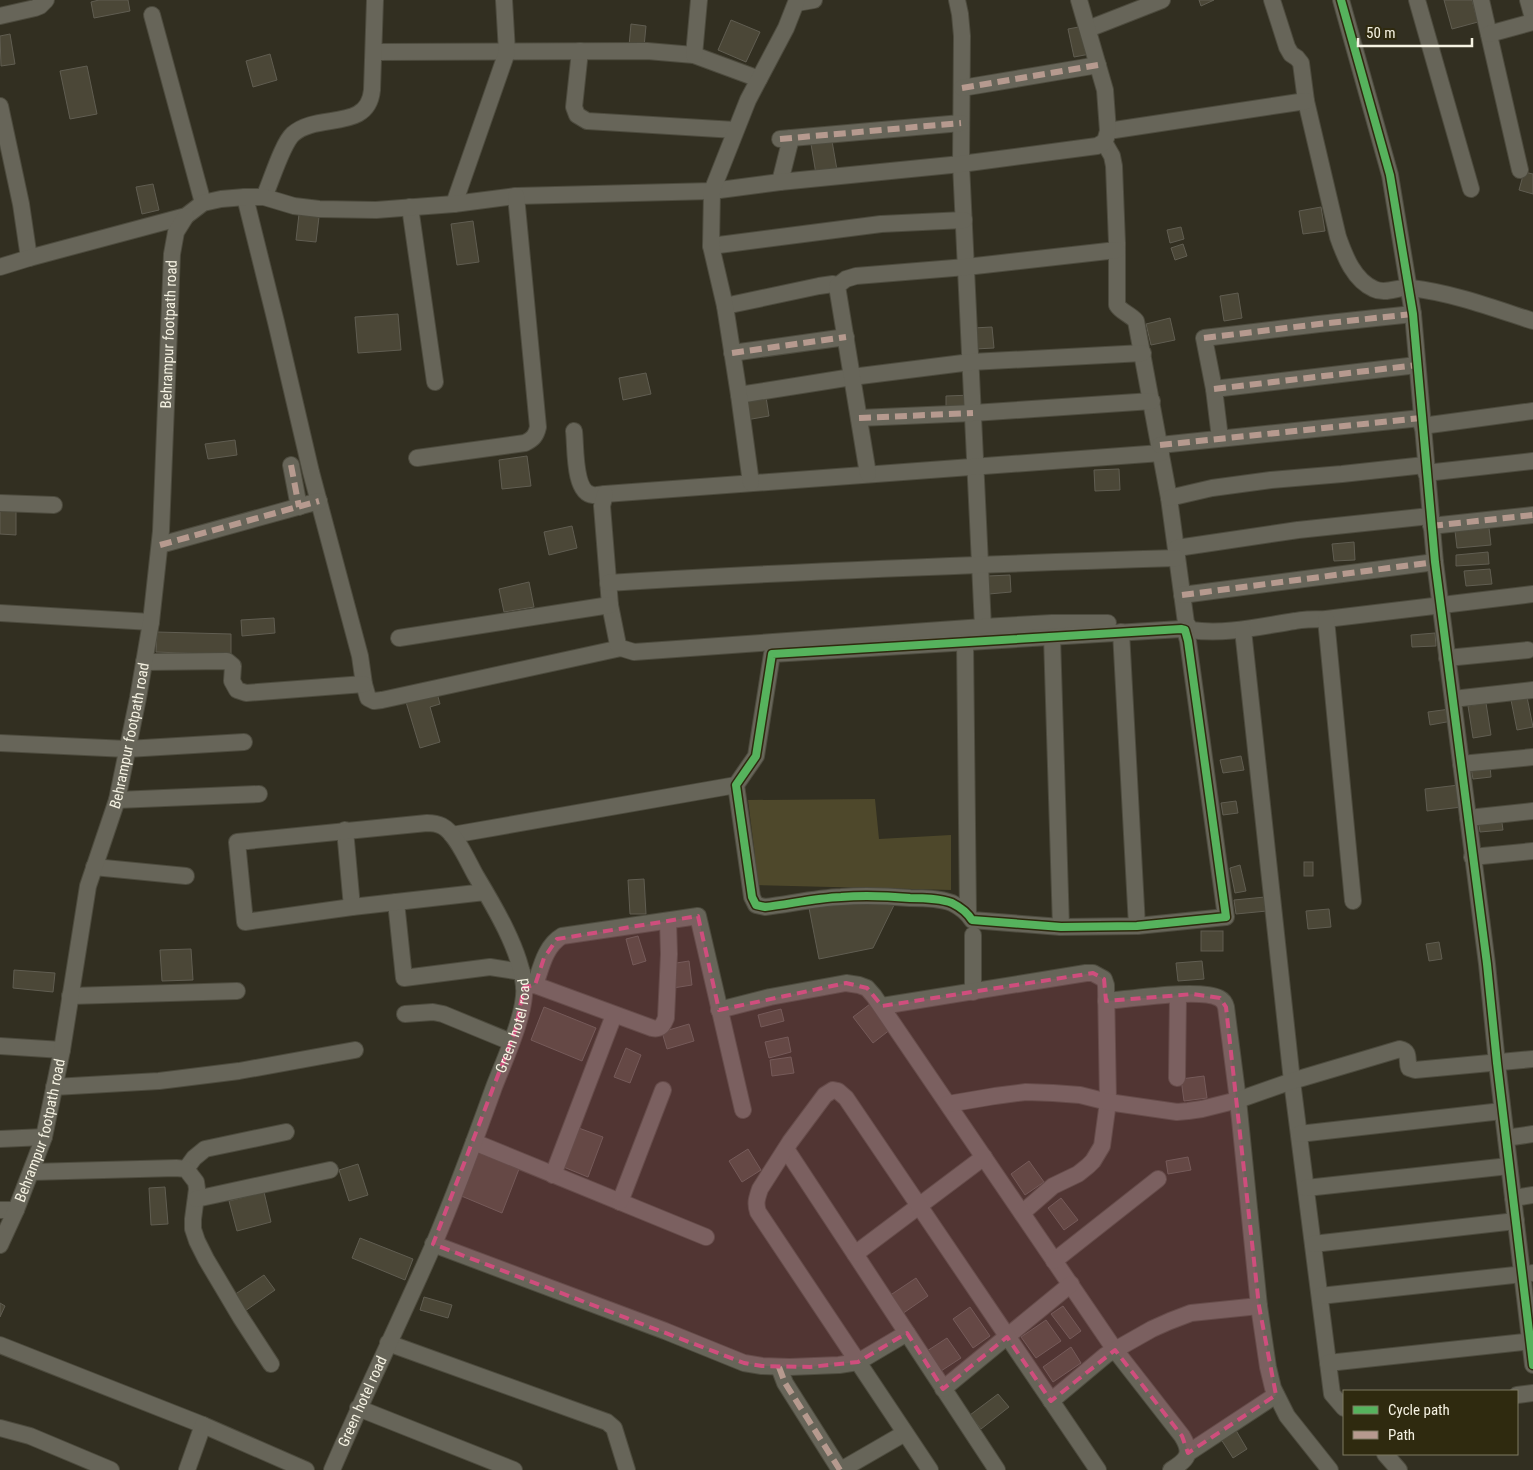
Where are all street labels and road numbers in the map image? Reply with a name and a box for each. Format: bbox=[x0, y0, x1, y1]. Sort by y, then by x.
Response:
street label: Behrampur footpath road bbox=[157, 260, 181, 409]
street label: Behrampur footpath road bbox=[106, 661, 153, 811]
street label: Green hotel road bbox=[492, 977, 533, 1076]
street label: Behrampur footpath road bbox=[11, 1057, 69, 1205]
street label: Green hotel road bbox=[334, 1353, 391, 1450]

